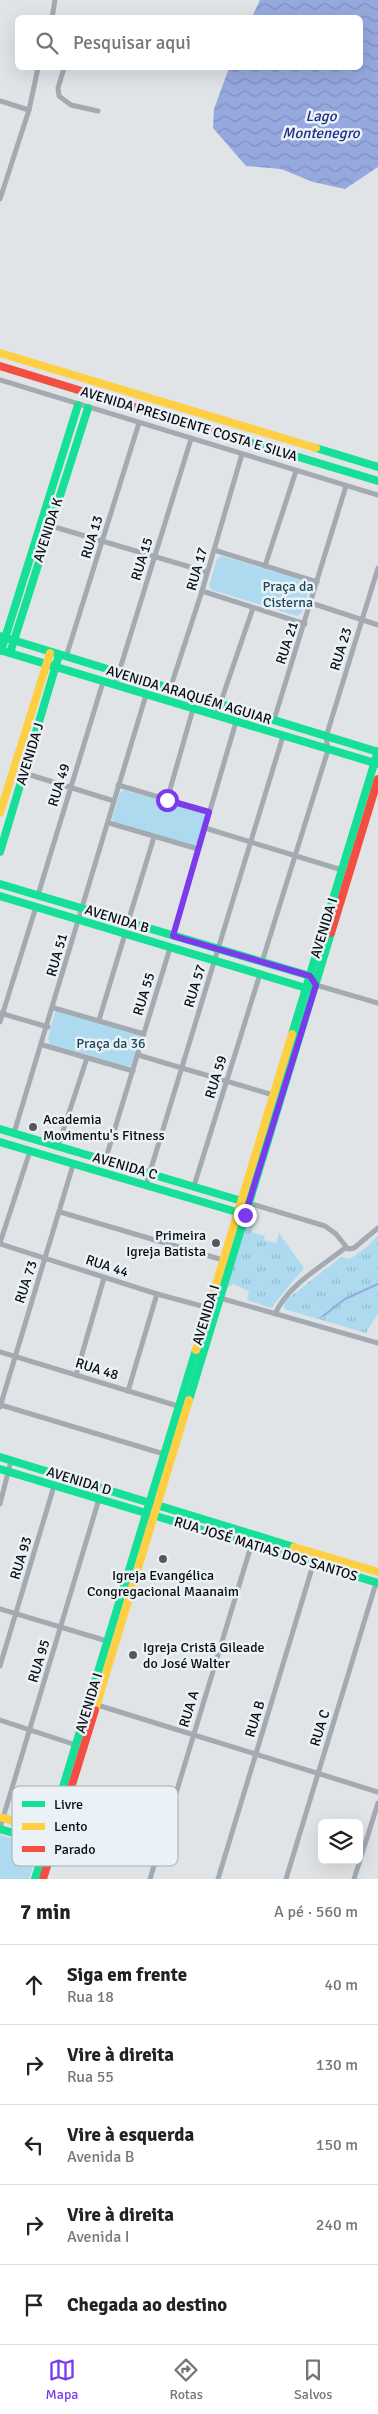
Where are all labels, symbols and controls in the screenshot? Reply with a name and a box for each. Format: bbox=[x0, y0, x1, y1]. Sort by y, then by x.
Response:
search box bbox=[15, 15, 363, 70]
icon: search bbox=[33, 29, 61, 57]
text: Pesquisar aqui bbox=[73, 31, 191, 55]
water label: Lago Montenegro bbox=[282, 107, 361, 142]
street label: AVENIDA PRESIDENTE COSTA E SILVA bbox=[78, 383, 300, 465]
street label: AVENIDA K bbox=[30, 495, 67, 564]
street label: RUA 13 bbox=[77, 513, 107, 561]
street label: RUA 15 bbox=[127, 535, 157, 583]
street label: RUA 17 bbox=[183, 545, 211, 593]
park label: Praça da Cisterna bbox=[262, 578, 314, 611]
street label: RUA 21 bbox=[272, 619, 302, 667]
street label: RUA 23 bbox=[326, 625, 356, 673]
street label: AVENIDA ARAQUÉM AGUIAR bbox=[104, 662, 274, 728]
street label: AVENIDA J bbox=[12, 721, 48, 787]
street label: RUA 49 bbox=[44, 761, 74, 809]
route start bbox=[156, 789, 179, 812]
street label: AVENIDA I bbox=[307, 896, 341, 960]
street label: AVENIDA B bbox=[83, 901, 151, 937]
street label: RUA 51 bbox=[43, 931, 71, 979]
street label: RUA 57 bbox=[180, 962, 210, 1010]
street label: RUA 55 bbox=[129, 970, 159, 1018]
park label: Praça da 36 bbox=[76, 1035, 146, 1052]
street label: RUA 59 bbox=[201, 1053, 231, 1101]
place label: Academia Movimentu's Fitness bbox=[43, 1111, 165, 1144]
marker: Academia Movimentu's Fitness bbox=[27, 1121, 39, 1133]
street label: AVENIDA C bbox=[91, 1149, 159, 1183]
route end bbox=[234, 1204, 257, 1227]
place label: Primeira Igreja Batista bbox=[126, 1227, 206, 1260]
marker: Primeira Igreja Batista bbox=[210, 1237, 222, 1249]
street label: RUA 44 bbox=[83, 1251, 131, 1281]
street label: RUA 73 bbox=[11, 1258, 41, 1306]
street label: AVENIDA I bbox=[189, 1283, 223, 1347]
street label: RUA 48 bbox=[73, 1354, 121, 1384]
street label: AVENIDA D bbox=[44, 1463, 114, 1499]
street label: RUA JOSÉ MATIAS DOS SANTOS bbox=[172, 1513, 360, 1585]
street label: RUA 93 bbox=[6, 1534, 36, 1582]
marker: Igreja Evangélica Congregacional Maanaim bbox=[157, 1553, 169, 1565]
place label: Igreja Evangélica Congregacional Maanaim bbox=[87, 1567, 239, 1600]
street label: RUA 95 bbox=[24, 1637, 54, 1685]
place label: Igreja Cristã Gileade do José Walter bbox=[143, 1639, 265, 1672]
marker: Igreja Cristã Gileade do José Walter bbox=[127, 1649, 139, 1661]
street label: AVENIDA I bbox=[72, 1671, 106, 1735]
street label: RUA A bbox=[175, 1688, 203, 1729]
street label: RUA B bbox=[241, 1699, 269, 1739]
street label: RUA C bbox=[306, 1708, 334, 1748]
legend bbox=[12, 1786, 178, 1866]
text: Livre bbox=[54, 1796, 83, 1813]
text: Lento bbox=[54, 1818, 88, 1835]
map controls bbox=[318, 1819, 363, 1864]
button: layers bbox=[318, 1819, 363, 1864]
text: Parado bbox=[54, 1841, 96, 1858]
text: 7 min bbox=[20, 1899, 71, 1925]
text: A pé · 560 m bbox=[274, 1902, 358, 1922]
text: Siga em frente bbox=[67, 1963, 187, 1987]
icon: ahead bbox=[20, 1971, 48, 1999]
text: 40 m bbox=[324, 1975, 358, 1995]
text: Rua 18 bbox=[67, 1987, 114, 2007]
text: Vire à direita bbox=[67, 2043, 174, 2067]
icon: right bbox=[20, 2051, 48, 2079]
text: 130 m bbox=[316, 2055, 358, 2075]
text: Rua 55 bbox=[67, 2067, 114, 2087]
text: Vire à esquerda bbox=[67, 2123, 194, 2147]
icon: left bbox=[20, 2131, 48, 2159]
text: 150 m bbox=[316, 2135, 358, 2155]
text: Avenida B bbox=[67, 2147, 134, 2167]
text: Vire à direita bbox=[67, 2203, 174, 2227]
icon: right bbox=[20, 2211, 48, 2239]
text: 240 m bbox=[316, 2215, 358, 2235]
text: Avenida I bbox=[67, 2227, 129, 2247]
icon: arrive bbox=[20, 2291, 48, 2319]
text: Chegada ao destino bbox=[67, 2293, 227, 2317]
tab: Mapa bbox=[46, 2356, 78, 2403]
tab: Rotas bbox=[169, 2356, 203, 2403]
tab: Salvos bbox=[294, 2356, 332, 2403]

